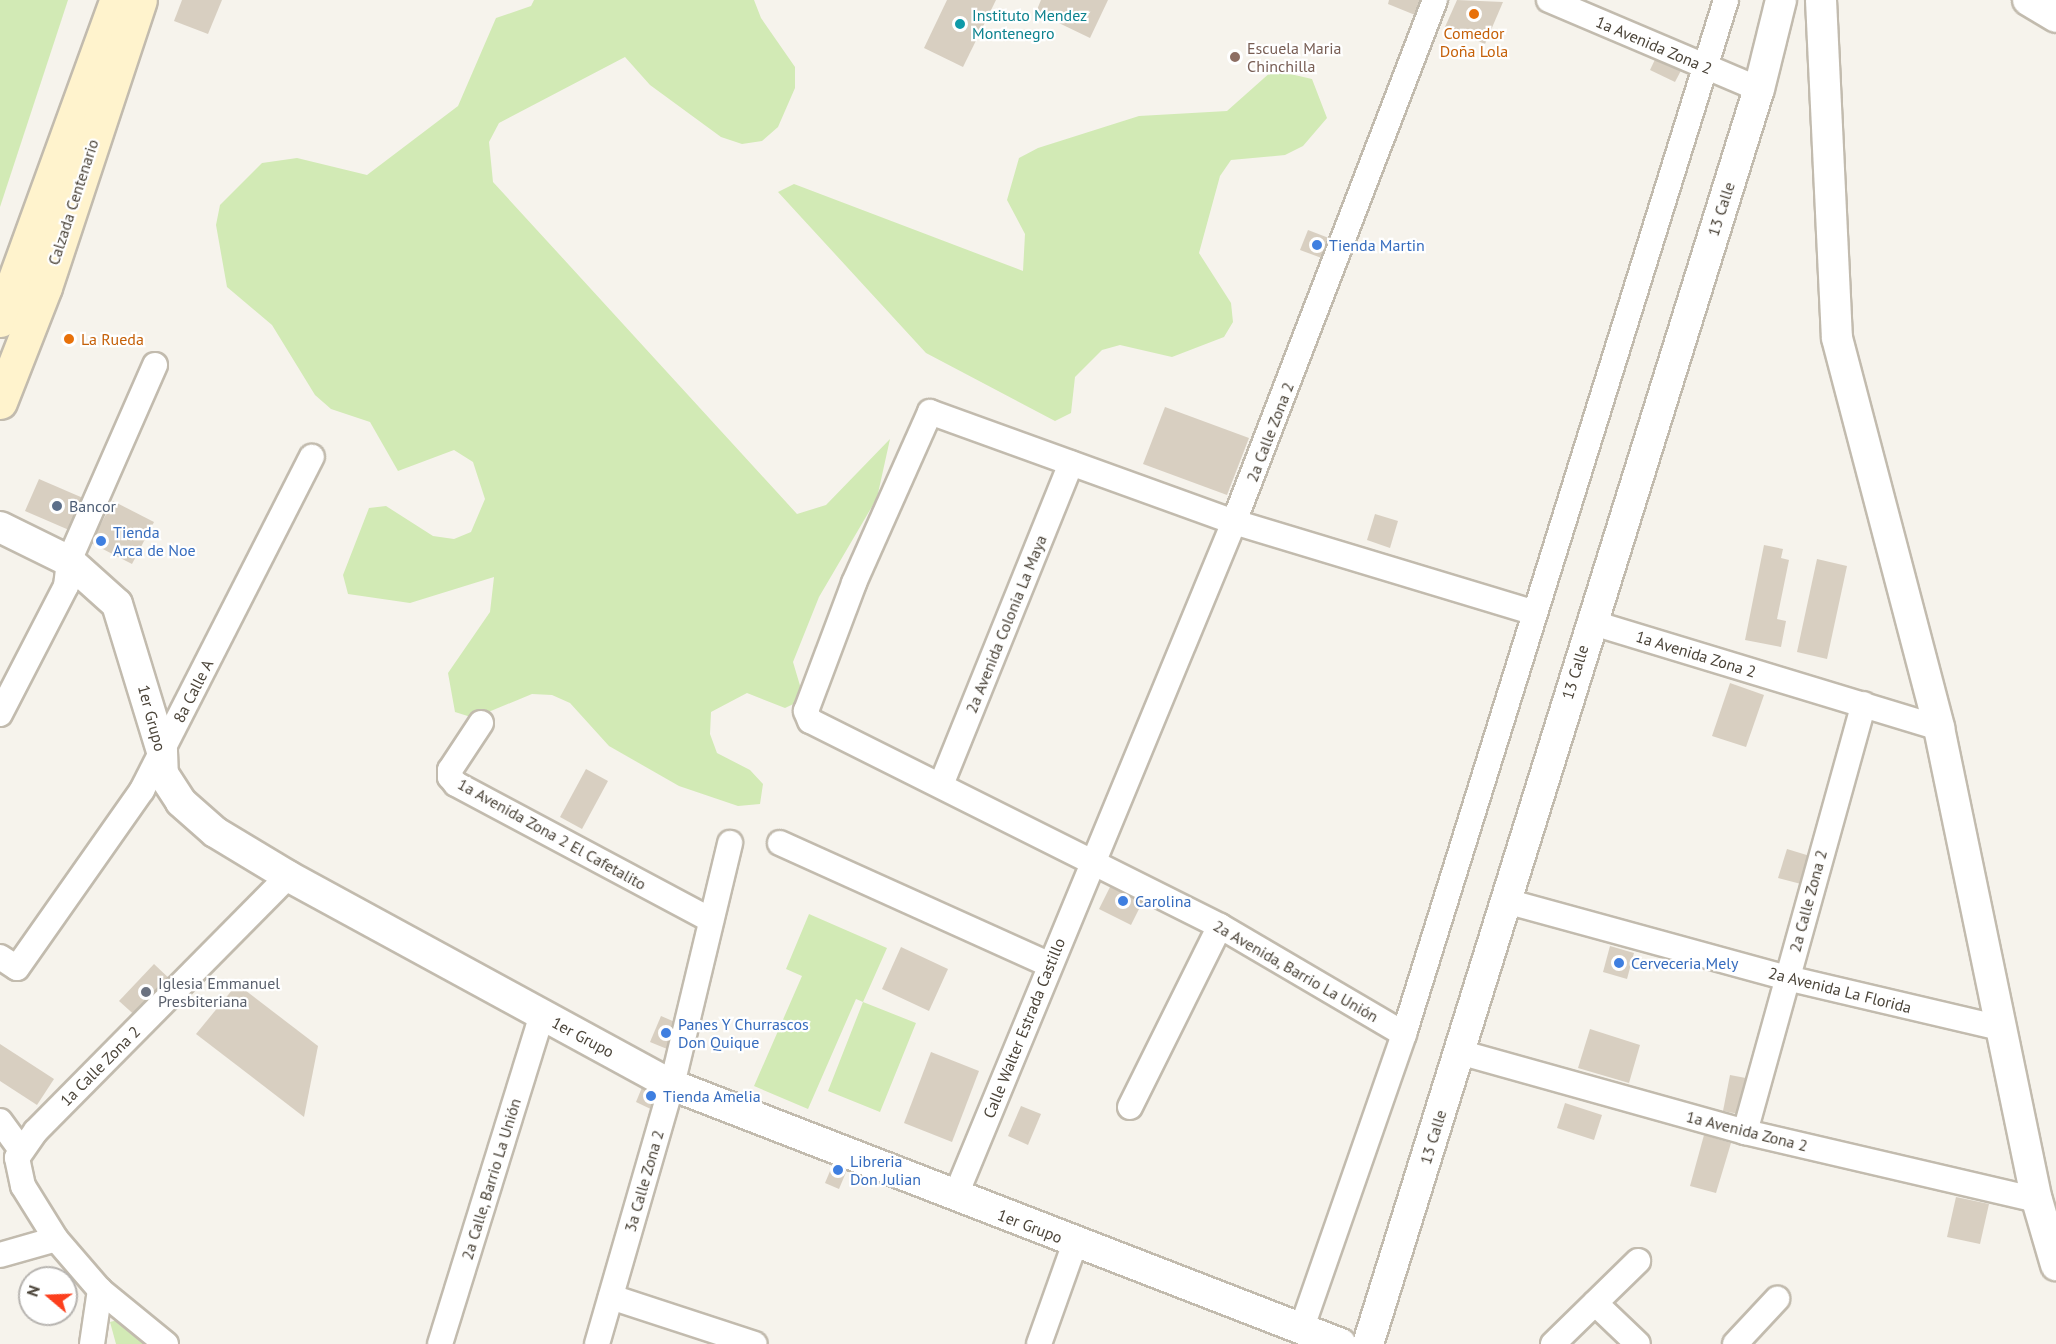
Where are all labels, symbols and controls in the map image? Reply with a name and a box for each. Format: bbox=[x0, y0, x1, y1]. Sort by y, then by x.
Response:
place label: Instituto Mendez Montenegro bbox=[972, 5, 1087, 43]
marker: Comedor Doña Lola bbox=[1467, 7, 1481, 21]
street label: 1a Avenida Zona 2 bbox=[1593, 12, 1715, 78]
marker: Instituto Mendez Montenegro bbox=[953, 17, 967, 31]
place label: Comedor Doña Lola bbox=[1440, 23, 1508, 61]
place label: Escuela Maria Chinchilla bbox=[1247, 38, 1341, 76]
marker: Escuela Maria Chinchilla bbox=[1228, 50, 1242, 64]
street label: Calzada Centenario bbox=[44, 137, 102, 267]
street label: 13 Calle bbox=[1703, 179, 1739, 239]
place label: Tienda Martin bbox=[1329, 235, 1425, 255]
marker: Tienda Martin bbox=[1310, 238, 1324, 252]
place label: La Rueda bbox=[81, 329, 144, 349]
marker: La Rueda bbox=[62, 332, 76, 346]
street label: 2a Calle Zona 2 bbox=[1242, 379, 1298, 485]
place label: Bancor bbox=[69, 496, 116, 516]
marker: Bancor bbox=[50, 499, 64, 513]
place label: Tienda Arca de Noe bbox=[113, 522, 196, 560]
street label: 2a Avenida Colonia La Maya bbox=[961, 532, 1051, 716]
marker: Tienda Arca de Noe bbox=[94, 534, 108, 548]
street label: 1a Avenida Zona 2 bbox=[1633, 626, 1759, 682]
street label: 13 Calle bbox=[1558, 642, 1592, 702]
street label: 8a Calle A bbox=[169, 656, 217, 726]
street label: 1er Grupo bbox=[134, 683, 170, 753]
street label: 1a Avenida Zona 2 El Cafetalito bbox=[454, 774, 650, 894]
street label: 2a Calle Zona 2 bbox=[1785, 847, 1831, 955]
place label: Carolina bbox=[1135, 891, 1191, 911]
marker: Carolina bbox=[1116, 894, 1130, 908]
street label: 2a Avenida, Barrio La Unión bbox=[1209, 915, 1383, 1027]
street label: Calle Walter Estrada Castillo bbox=[979, 935, 1069, 1121]
place label: Cerveceria Mely bbox=[1631, 953, 1738, 973]
marker: Cerveceria Mely bbox=[1612, 956, 1626, 970]
street label: 2a Avenida La Florida bbox=[1766, 963, 1914, 1017]
place label: Iglesia Emmanuel Presbiteriana bbox=[158, 973, 280, 1011]
marker: Iglesia Emmanuel Presbiteriana bbox=[139, 985, 153, 999]
street label: 1er Grupo bbox=[549, 1013, 617, 1061]
place label: Panes Y Churrascos Don Quique bbox=[678, 1014, 810, 1052]
street label: 1a Calle Zona 2 bbox=[56, 1022, 144, 1110]
marker: Panes Y Churrascos Don Quique bbox=[659, 1026, 673, 1040]
place label: Tienda Amelia bbox=[663, 1086, 761, 1106]
marker: Tienda Amelia bbox=[644, 1089, 658, 1103]
street label: 2a Calle, Barrio La Unión bbox=[457, 1095, 525, 1263]
street label: 13 Calle bbox=[1416, 1107, 1450, 1167]
street label: 1a Avenida Zona 2 bbox=[1684, 1107, 1810, 1155]
street label: 3a Calle Zona 2 bbox=[620, 1128, 668, 1234]
place label: Libreria Don Julian bbox=[850, 1151, 921, 1189]
marker: Libreria Don Julian bbox=[831, 1163, 845, 1177]
street label: 1er Grupo bbox=[995, 1205, 1065, 1247]
north arrow bbox=[18, 1266, 78, 1326]
text: N bbox=[22, 1283, 44, 1299]

